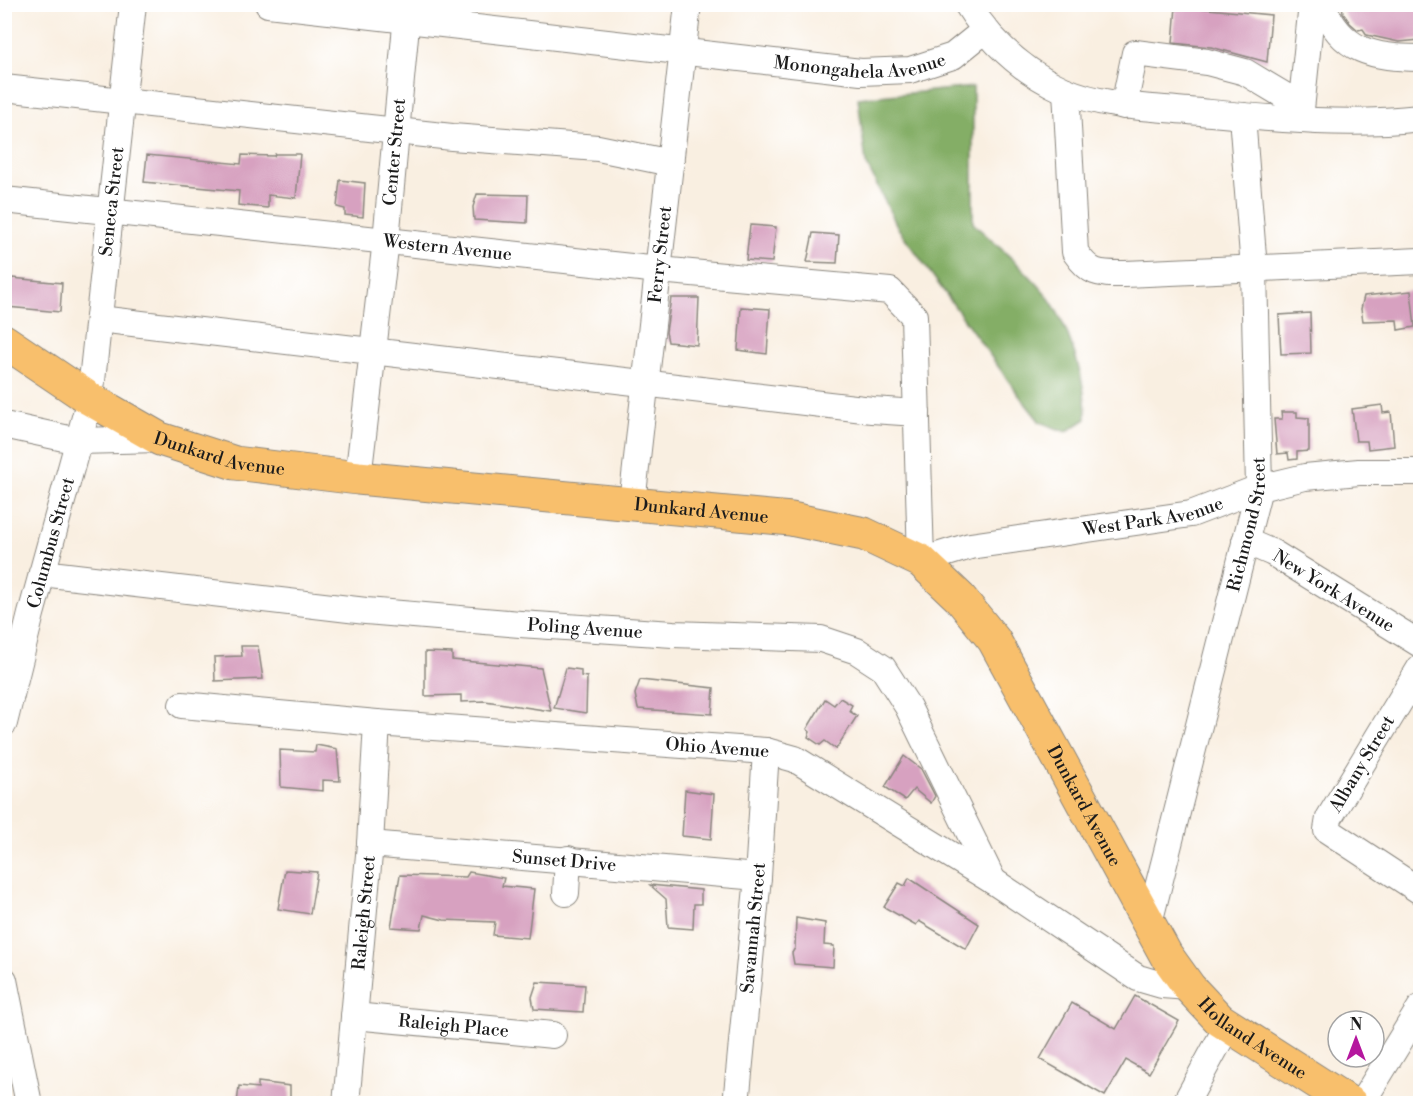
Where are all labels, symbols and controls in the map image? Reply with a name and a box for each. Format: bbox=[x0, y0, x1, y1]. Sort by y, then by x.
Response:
street label: Monongahela Avenue bbox=[773, 48, 949, 84]
street label: Center Street bbox=[378, 97, 411, 207]
street label: Seneca Street bbox=[94, 145, 129, 257]
street label: Ferry Street bbox=[643, 204, 677, 304]
street label: Western Avenue bbox=[381, 229, 513, 266]
street label: Dunkard Avenue bbox=[151, 426, 286, 481]
street label: Richmond Street bbox=[1222, 456, 1271, 594]
street label: Columbus Street bbox=[22, 474, 80, 611]
street label: West Park Avenue bbox=[1080, 491, 1226, 541]
street label: Dunkard Avenue bbox=[633, 493, 770, 528]
street label: New York Avenue bbox=[1269, 544, 1399, 637]
street label: Poling Avenue bbox=[527, 613, 644, 644]
street label: Albany Street bbox=[1324, 711, 1400, 817]
street label: Ohio Avenue bbox=[665, 732, 770, 763]
street label: Dunkard Avenue bbox=[1042, 741, 1127, 870]
street label: Sunset Drive bbox=[511, 845, 617, 876]
street label: Raleigh Street bbox=[347, 854, 380, 971]
street label: Savannah Street bbox=[735, 861, 770, 994]
street label: Holland Avenue bbox=[1193, 992, 1311, 1084]
street label: Raleigh Place bbox=[397, 1009, 510, 1042]
north arrow bbox=[1326, 1009, 1386, 1069]
text: N bbox=[1350, 1015, 1363, 1035]

